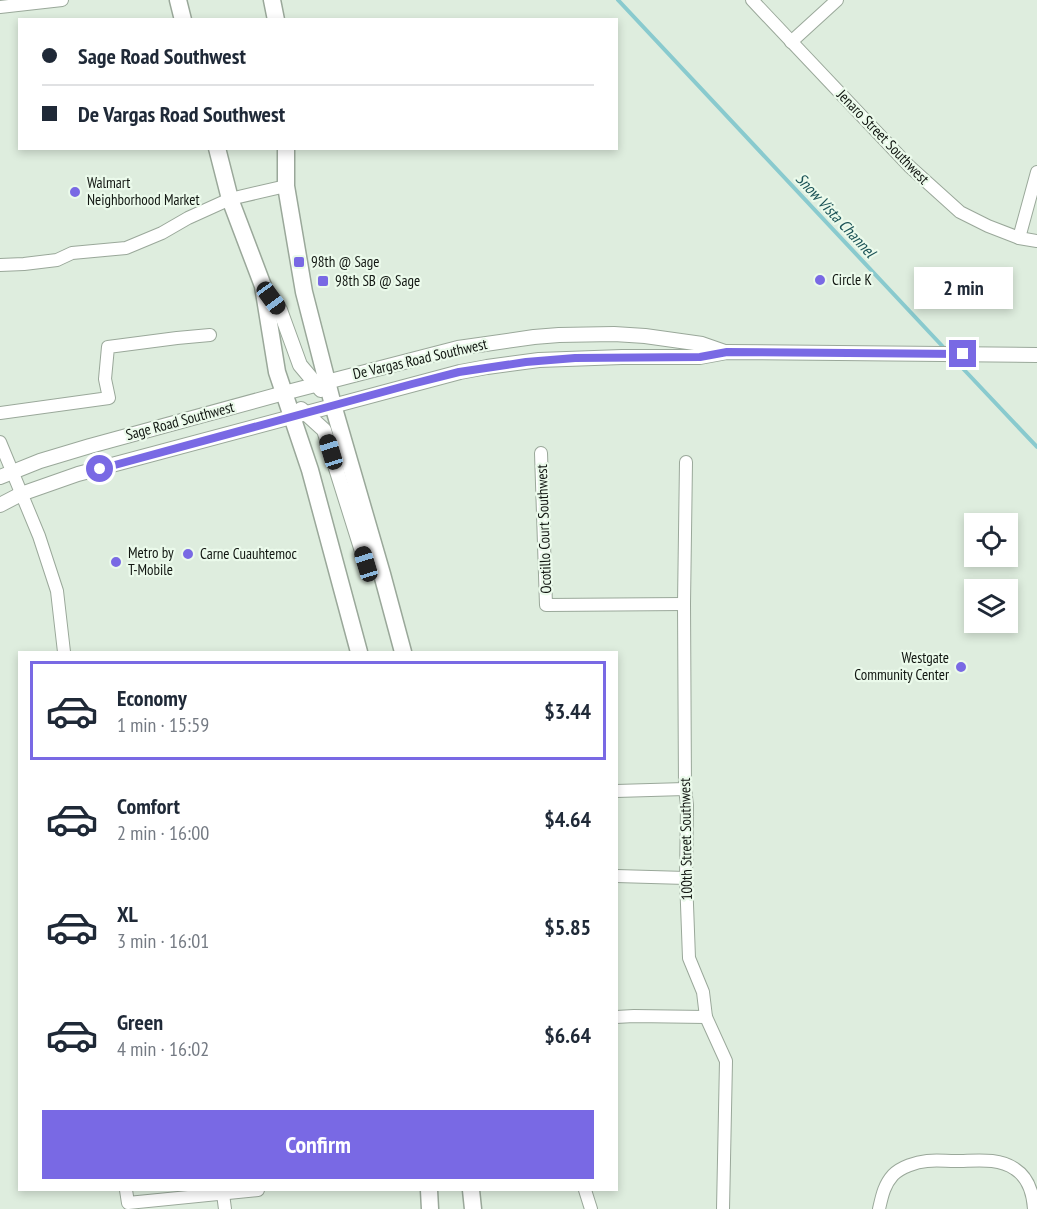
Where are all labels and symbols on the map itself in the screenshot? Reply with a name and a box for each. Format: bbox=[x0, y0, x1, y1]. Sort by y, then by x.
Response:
street label: Jenaro Street Southwest bbox=[833, 85, 933, 188]
water label: Snow Vista Channel bbox=[792, 169, 881, 262]
place label: Walmart Neighborhood Market bbox=[87, 173, 200, 209]
marker: Walmart Neighborhood Market bbox=[68, 185, 82, 199]
place label: 98th @ Sage bbox=[311, 252, 380, 271]
marker: 98th @ Sage bbox=[292, 255, 306, 269]
callout: 2 min bbox=[914, 267, 1012, 309]
place label: Circle K bbox=[832, 270, 872, 289]
place label: 98th SB @ Sage bbox=[335, 271, 420, 290]
marker: Circle K bbox=[813, 273, 827, 287]
marker: 98th SB @ Sage bbox=[316, 274, 330, 288]
car bbox=[253, 278, 289, 318]
street label: De Vargas Road Southwest bbox=[351, 334, 489, 383]
route end bbox=[949, 340, 976, 367]
street label: Sage Road Southwest bbox=[124, 397, 236, 444]
car bbox=[317, 432, 345, 472]
route start bbox=[86, 455, 113, 482]
street label: Ocotillo Court Southwest bbox=[532, 464, 555, 594]
place label: Metro by T-Mobile bbox=[128, 543, 174, 579]
place label: Carne Cuauhtemoc bbox=[200, 544, 297, 563]
car bbox=[352, 544, 380, 584]
marker: Carne Cuauhtemoc bbox=[181, 547, 195, 561]
marker: Metro by T-Mobile bbox=[109, 555, 123, 569]
place label: Westgate Community Center bbox=[854, 648, 950, 684]
marker: Westgate Community Center bbox=[954, 660, 968, 674]
street label: 100th Street Southwest bbox=[675, 778, 696, 900]

